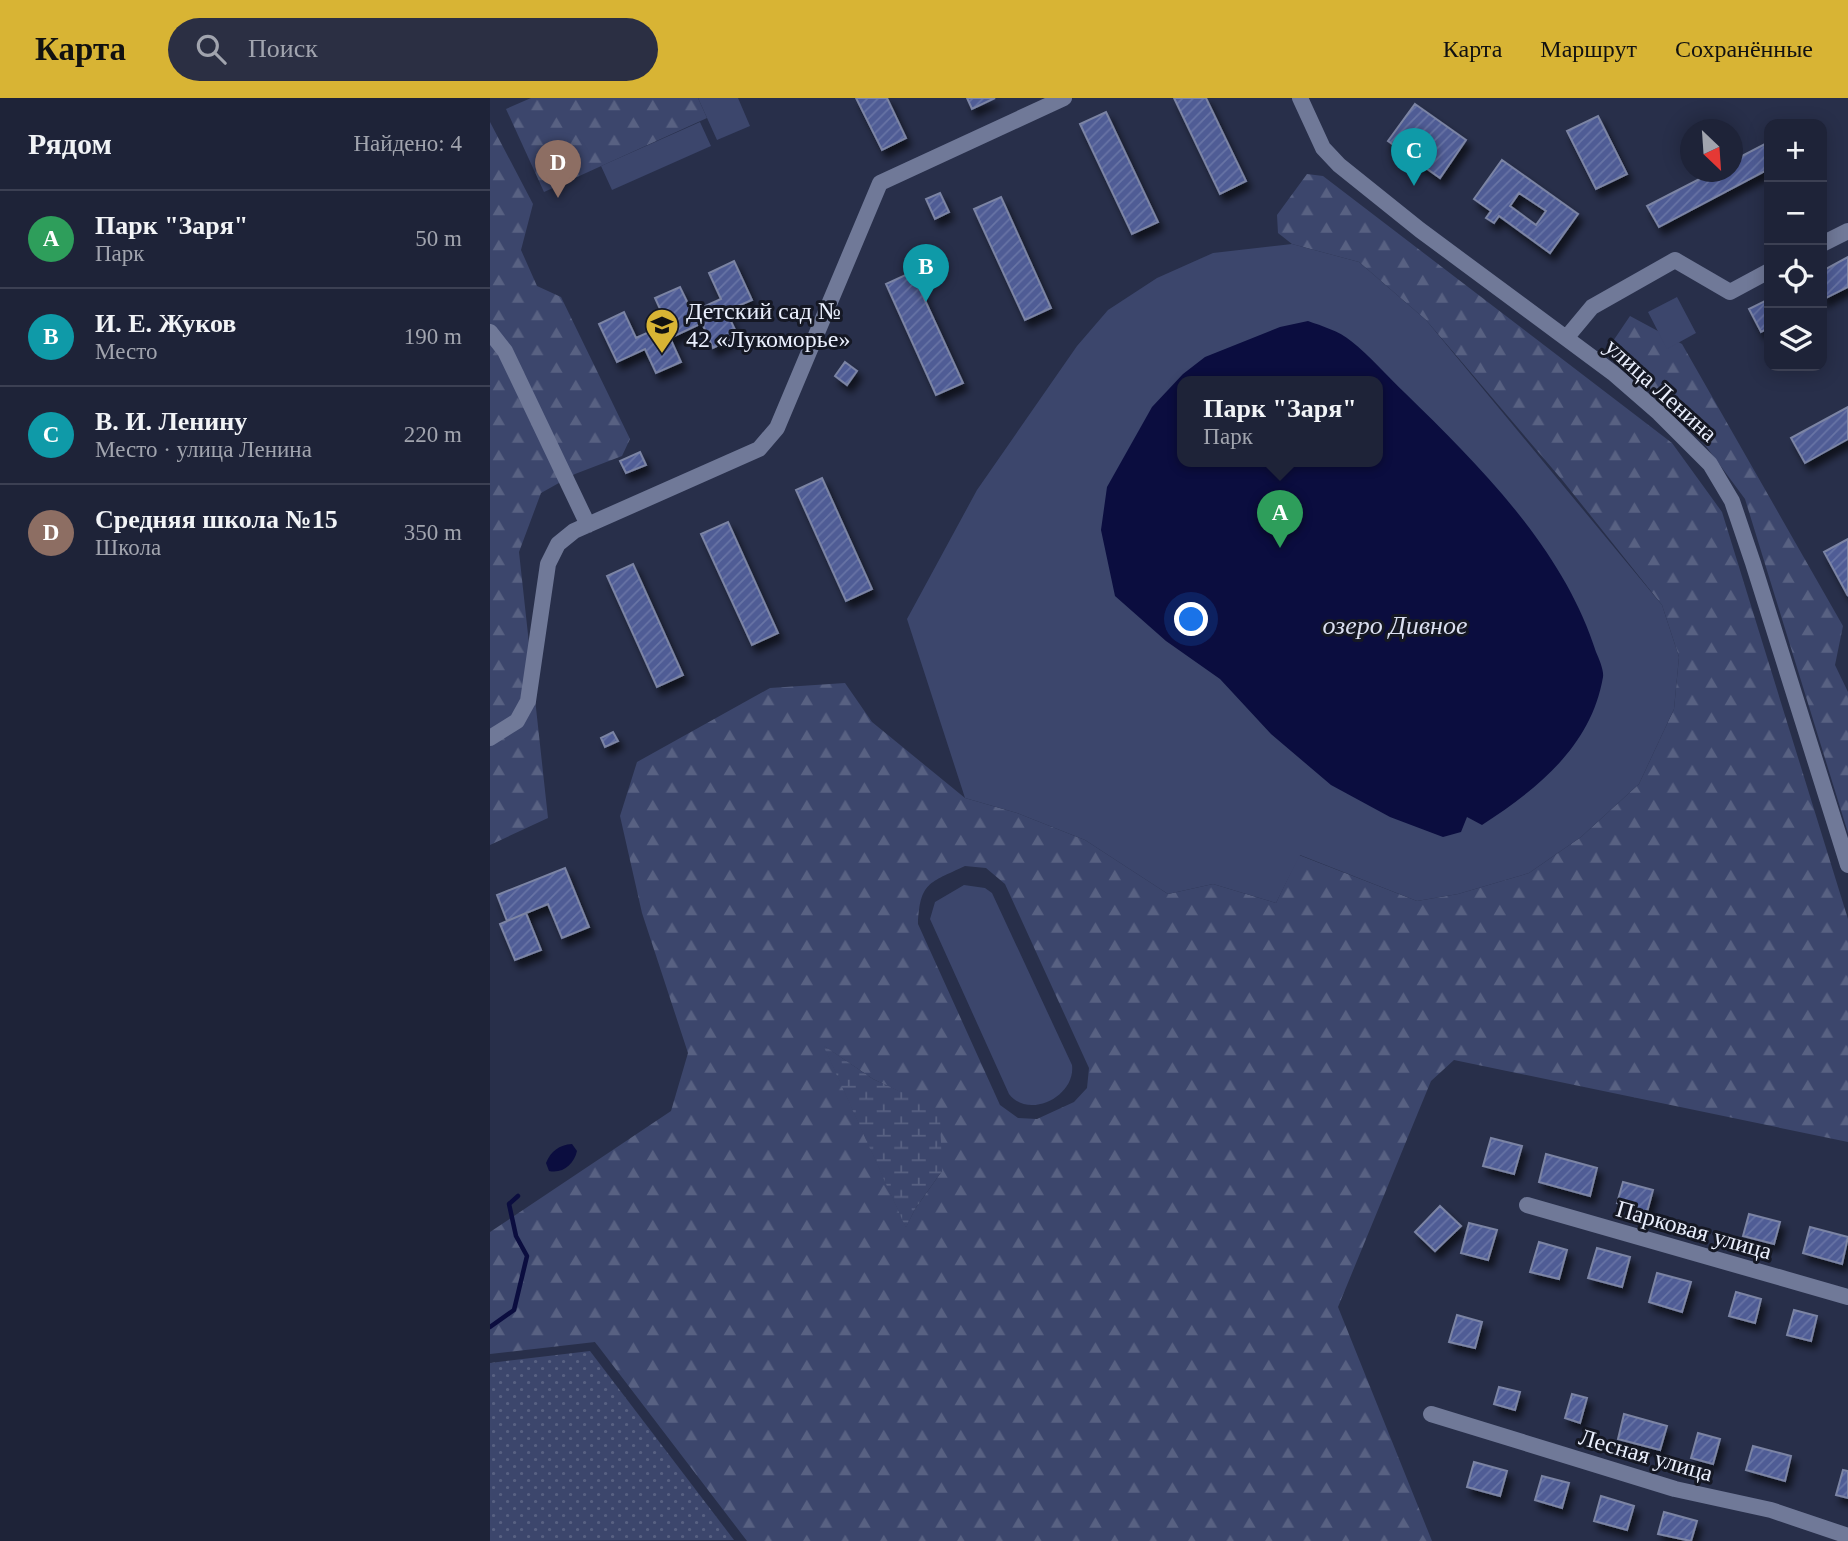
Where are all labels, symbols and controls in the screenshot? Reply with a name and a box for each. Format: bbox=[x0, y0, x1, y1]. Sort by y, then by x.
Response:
search box bbox=[168, 18, 658, 81]
icon: search bbox=[192, 30, 230, 68]
text: Карта bbox=[35, 31, 126, 67]
text: Поиск bbox=[248, 34, 318, 63]
text: Карта bbox=[1443, 36, 1502, 62]
text: Маршрут bbox=[1540, 36, 1637, 62]
text: Сохранённые bbox=[1675, 36, 1813, 62]
north arrow bbox=[1680, 119, 1743, 182]
map controls bbox=[1764, 119, 1827, 371]
button: + bbox=[1764, 119, 1827, 182]
text: Рядом bbox=[28, 127, 112, 160]
pin: C bbox=[1391, 128, 1437, 186]
text: Найдено: 4 bbox=[354, 131, 462, 156]
pin: D bbox=[535, 140, 581, 198]
button: − bbox=[1764, 182, 1827, 245]
text: Парк "Заря" bbox=[95, 211, 248, 240]
text: A bbox=[43, 226, 59, 251]
text: 50 m bbox=[415, 226, 462, 251]
text: Парк bbox=[95, 241, 145, 266]
pin: B bbox=[903, 244, 949, 302]
button: locate bbox=[1764, 245, 1827, 308]
place label: Детский сад № 42 «Лукоморье» bbox=[686, 298, 850, 352]
school or university icon: Детский сад № 42 «Лукоморье» bbox=[643, 306, 681, 355]
button: layers bbox=[1764, 308, 1827, 371]
text: И. Е. Жуков bbox=[95, 309, 236, 338]
text: B bbox=[43, 324, 59, 349]
text: 190 m bbox=[404, 324, 462, 349]
street label: улица Ленина bbox=[1600, 333, 1722, 447]
text: Место bbox=[95, 339, 157, 364]
popup bbox=[1177, 376, 1383, 467]
text: Парк "Заря" bbox=[1203, 394, 1357, 423]
text: В. И. Ленину bbox=[95, 407, 247, 436]
text: C bbox=[43, 422, 59, 447]
text: 220 m bbox=[404, 422, 462, 447]
text: Парк bbox=[1203, 424, 1253, 449]
text: Место · улица Ленина bbox=[95, 437, 312, 462]
pin: A bbox=[1257, 490, 1303, 548]
text: Средняя школа №15 bbox=[95, 505, 338, 534]
text: D bbox=[43, 520, 59, 545]
text: 350 m bbox=[404, 520, 462, 545]
text: Школа bbox=[95, 535, 161, 560]
your location bbox=[1174, 602, 1208, 636]
water label: озеро Дивное bbox=[1322, 611, 1468, 640]
street label: Парковая улица bbox=[1613, 1195, 1775, 1265]
street label: Лесная улица bbox=[1576, 1424, 1716, 1487]

